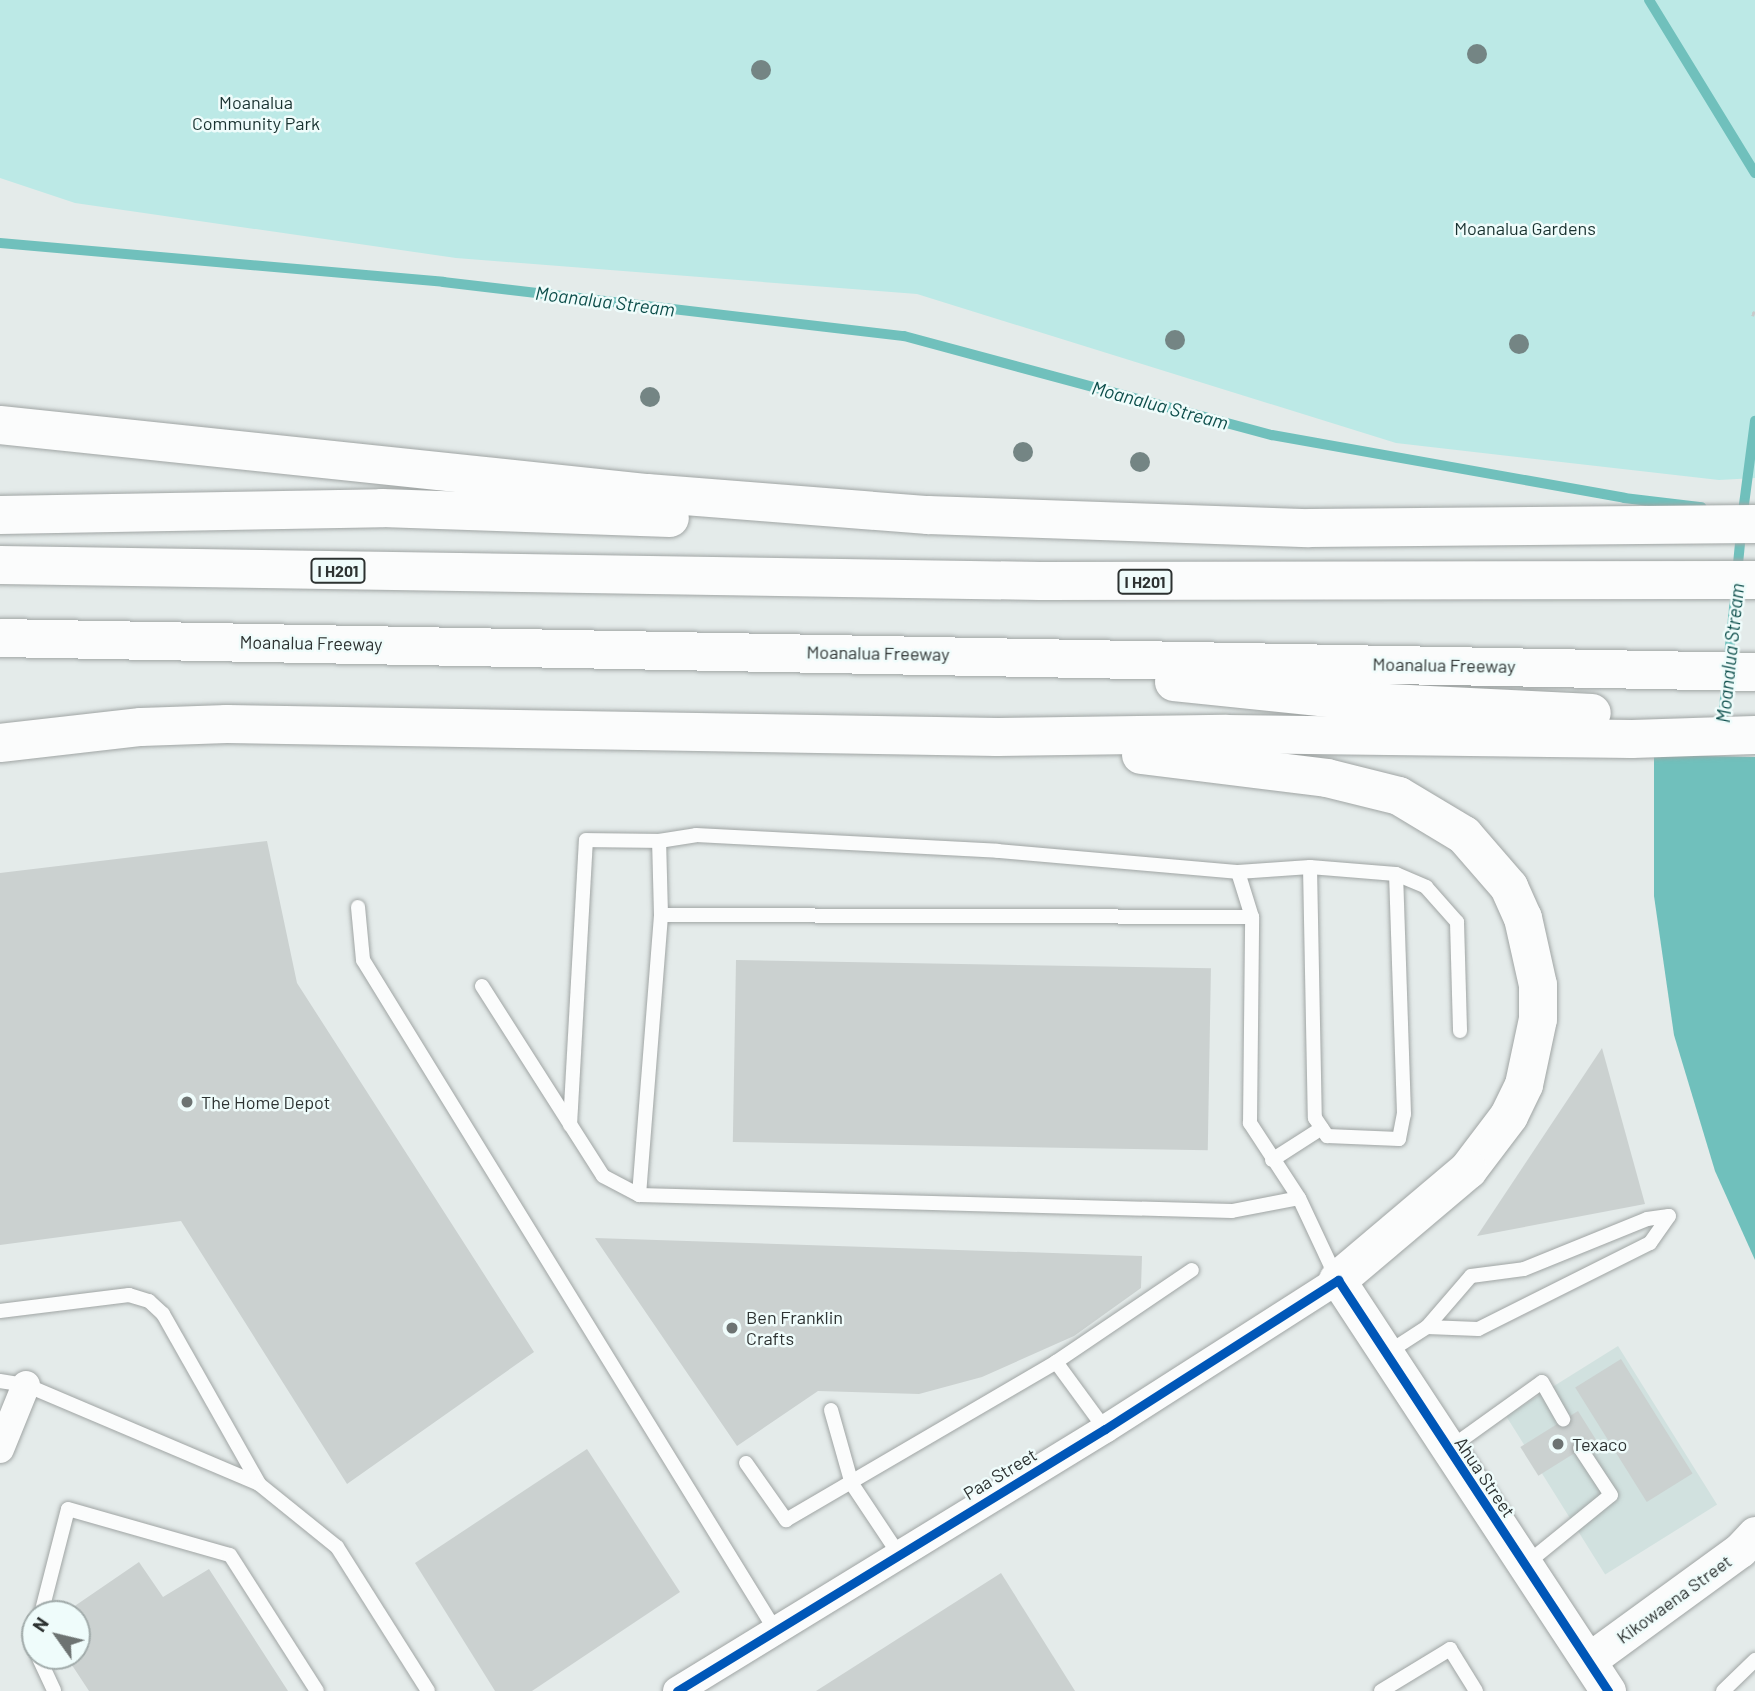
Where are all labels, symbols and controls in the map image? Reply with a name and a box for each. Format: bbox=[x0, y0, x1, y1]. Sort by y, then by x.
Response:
park label: Moanalua Community Park bbox=[192, 92, 320, 134]
park label: Moanalua Gardens bbox=[1454, 217, 1596, 239]
water label: Moanalua Stream bbox=[534, 281, 676, 321]
water label: Moanalua Stream bbox=[1089, 376, 1231, 434]
road number: I H201 bbox=[310, 558, 366, 584]
road number: I H201 bbox=[1117, 569, 1173, 594]
water label: Moanalua Stream bbox=[1711, 582, 1749, 724]
street label: Moanalua Freeway bbox=[239, 631, 383, 655]
street label: Moanalua Freeway bbox=[806, 641, 950, 665]
street label: Moanalua Freeway bbox=[1372, 653, 1516, 677]
place label: The Home Depot bbox=[201, 1091, 330, 1113]
marker: The Home Depot bbox=[179, 1094, 195, 1110]
place label: Ben Franklin Crafts bbox=[746, 1307, 843, 1350]
marker: Ben Franklin Crafts bbox=[724, 1320, 740, 1336]
street label: Ahua Street bbox=[1450, 1433, 1520, 1521]
place label: Texaco bbox=[1572, 1433, 1627, 1455]
marker: Texaco bbox=[1550, 1436, 1566, 1452]
street label: Paa Street bbox=[959, 1444, 1041, 1504]
street label: Kikowaena Street bbox=[1612, 1550, 1736, 1648]
north arrow bbox=[21, 1600, 91, 1670]
text: N bbox=[27, 1612, 53, 1636]

